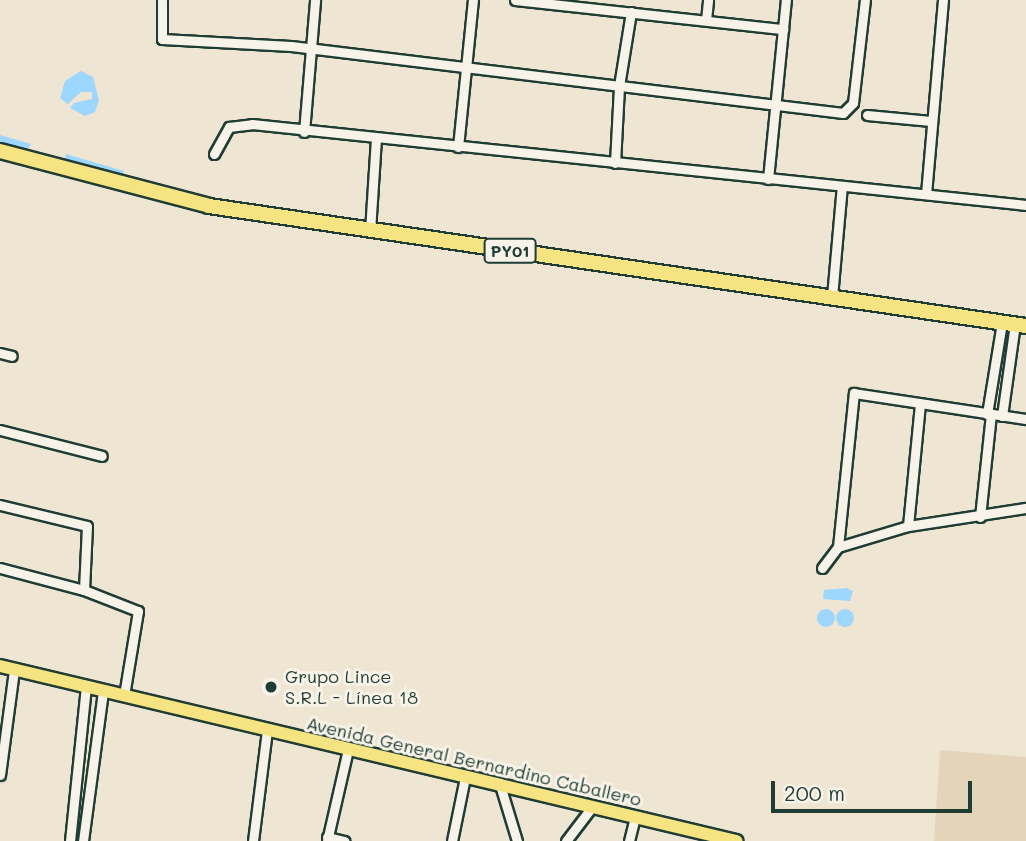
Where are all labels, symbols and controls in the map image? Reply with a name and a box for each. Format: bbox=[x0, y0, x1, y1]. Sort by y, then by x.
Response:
road number: PY01 bbox=[482, 238, 538, 264]
place label: Grupo Lince S.R.L - Línea 18 bbox=[285, 666, 418, 708]
marker: Grupo Lince S.R.L - Línea 18 bbox=[263, 679, 279, 695]
street label: Avenida General Bernardino Caballero bbox=[305, 712, 643, 810]
scale bar bbox=[774, 768, 975, 812]
text: 200 m bbox=[784, 779, 845, 806]

